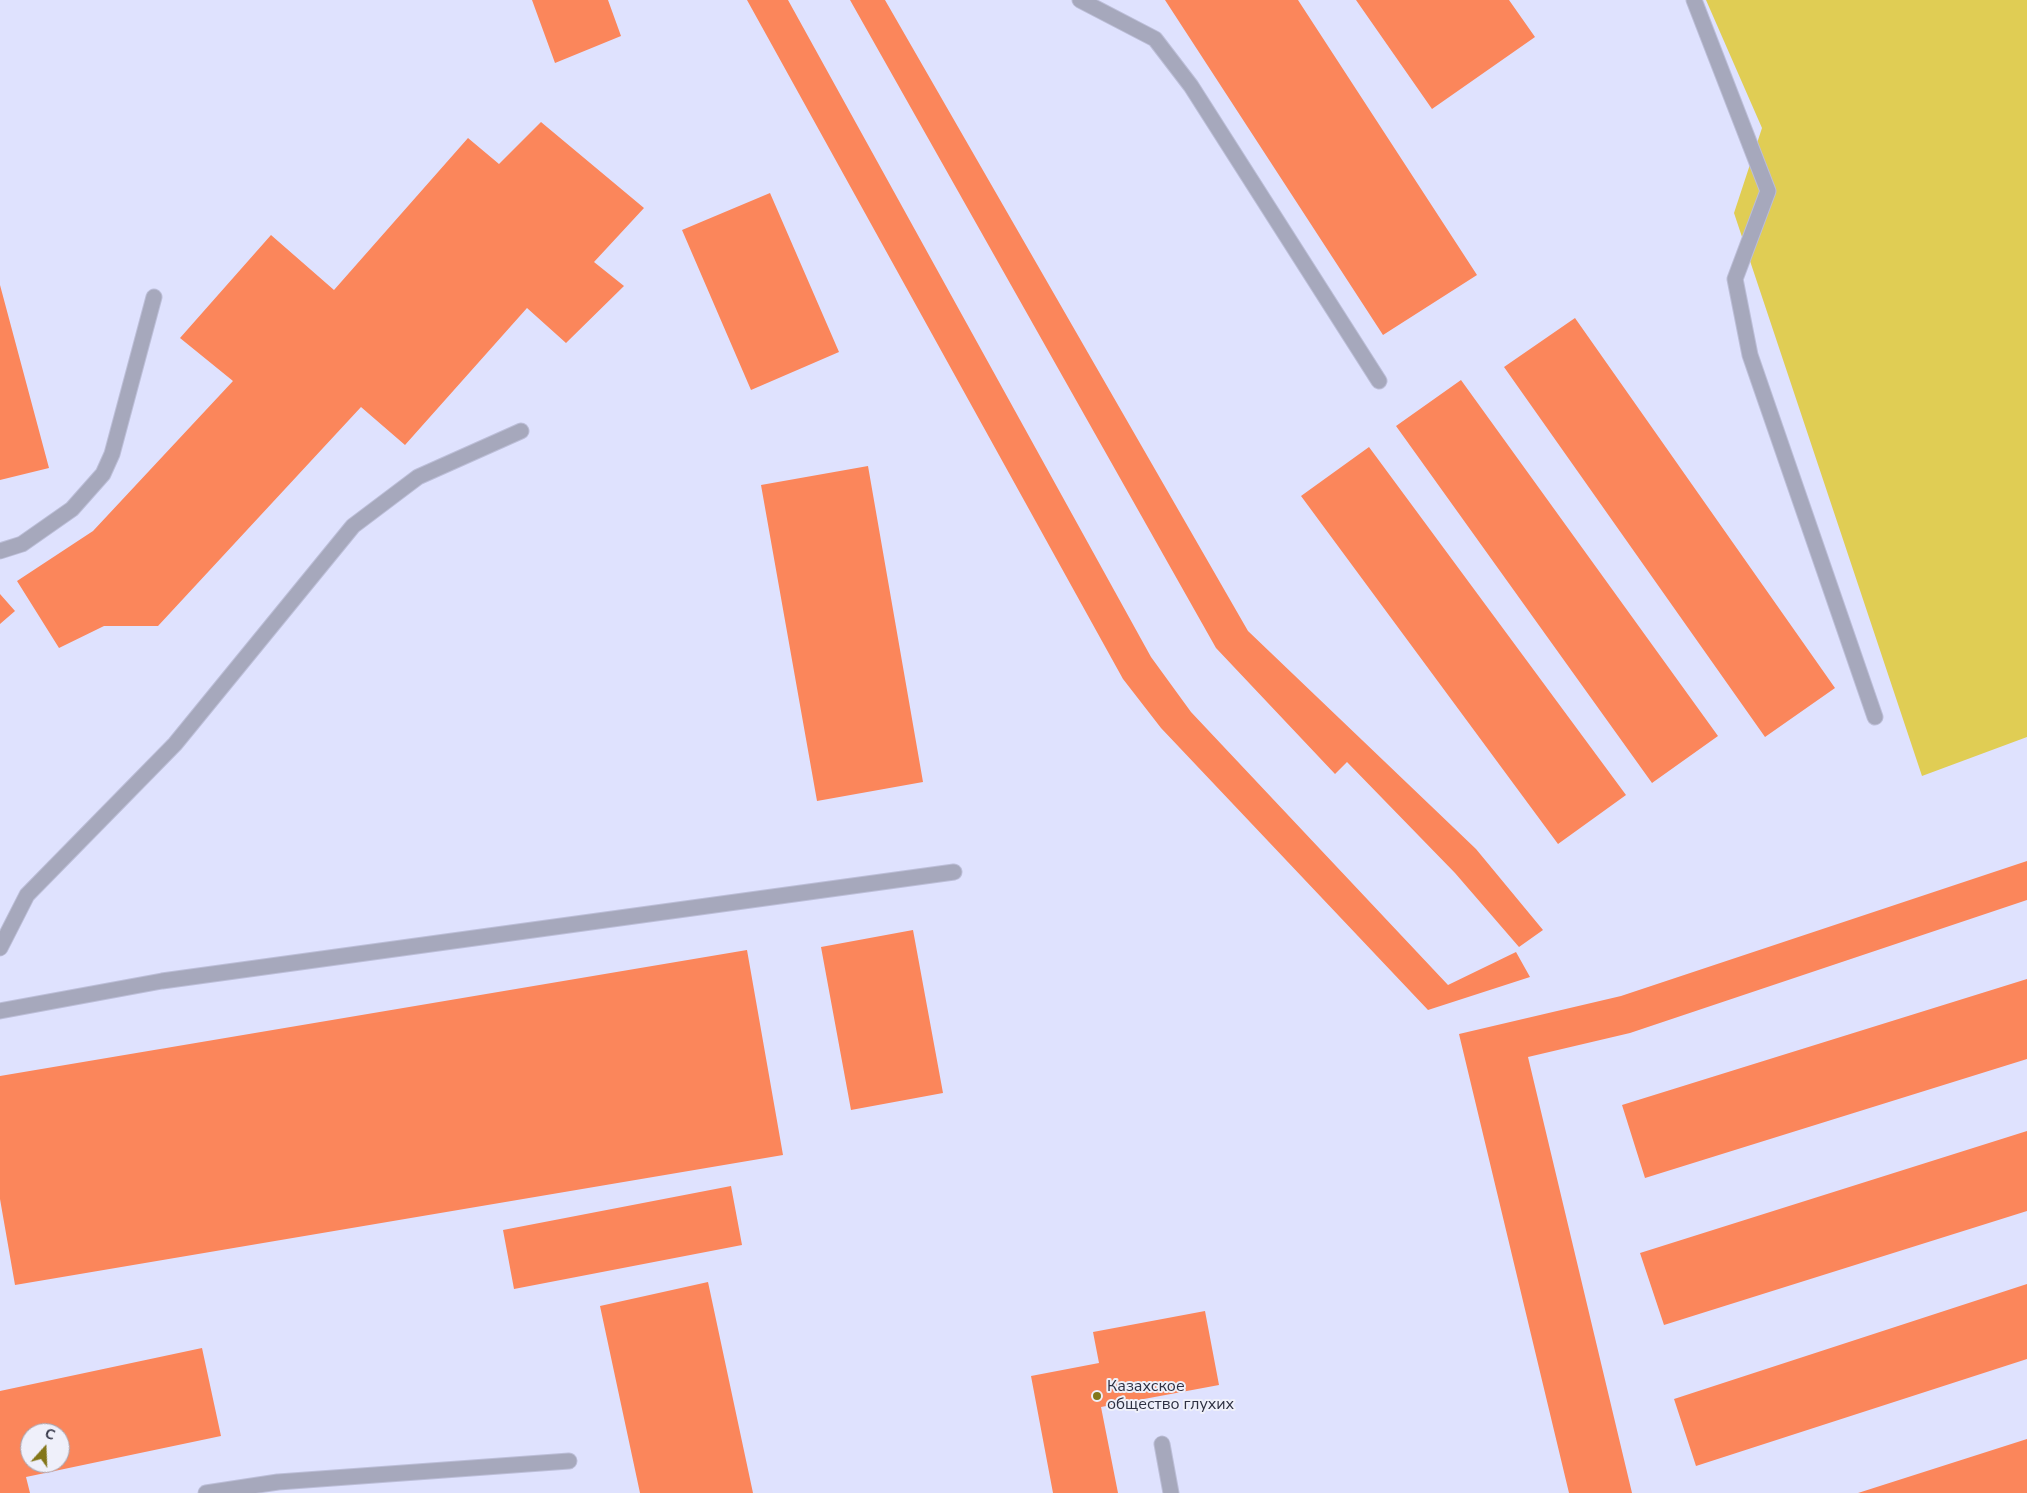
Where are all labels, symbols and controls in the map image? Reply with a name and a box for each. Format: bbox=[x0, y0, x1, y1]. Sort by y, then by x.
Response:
place label: Казахское общество глухих bbox=[1107, 1377, 1234, 1415]
marker: Казахское общество глухих bbox=[1091, 1390, 1103, 1402]
north arrow bbox=[20, 1423, 70, 1473]
text: С bbox=[42, 1424, 58, 1445]

